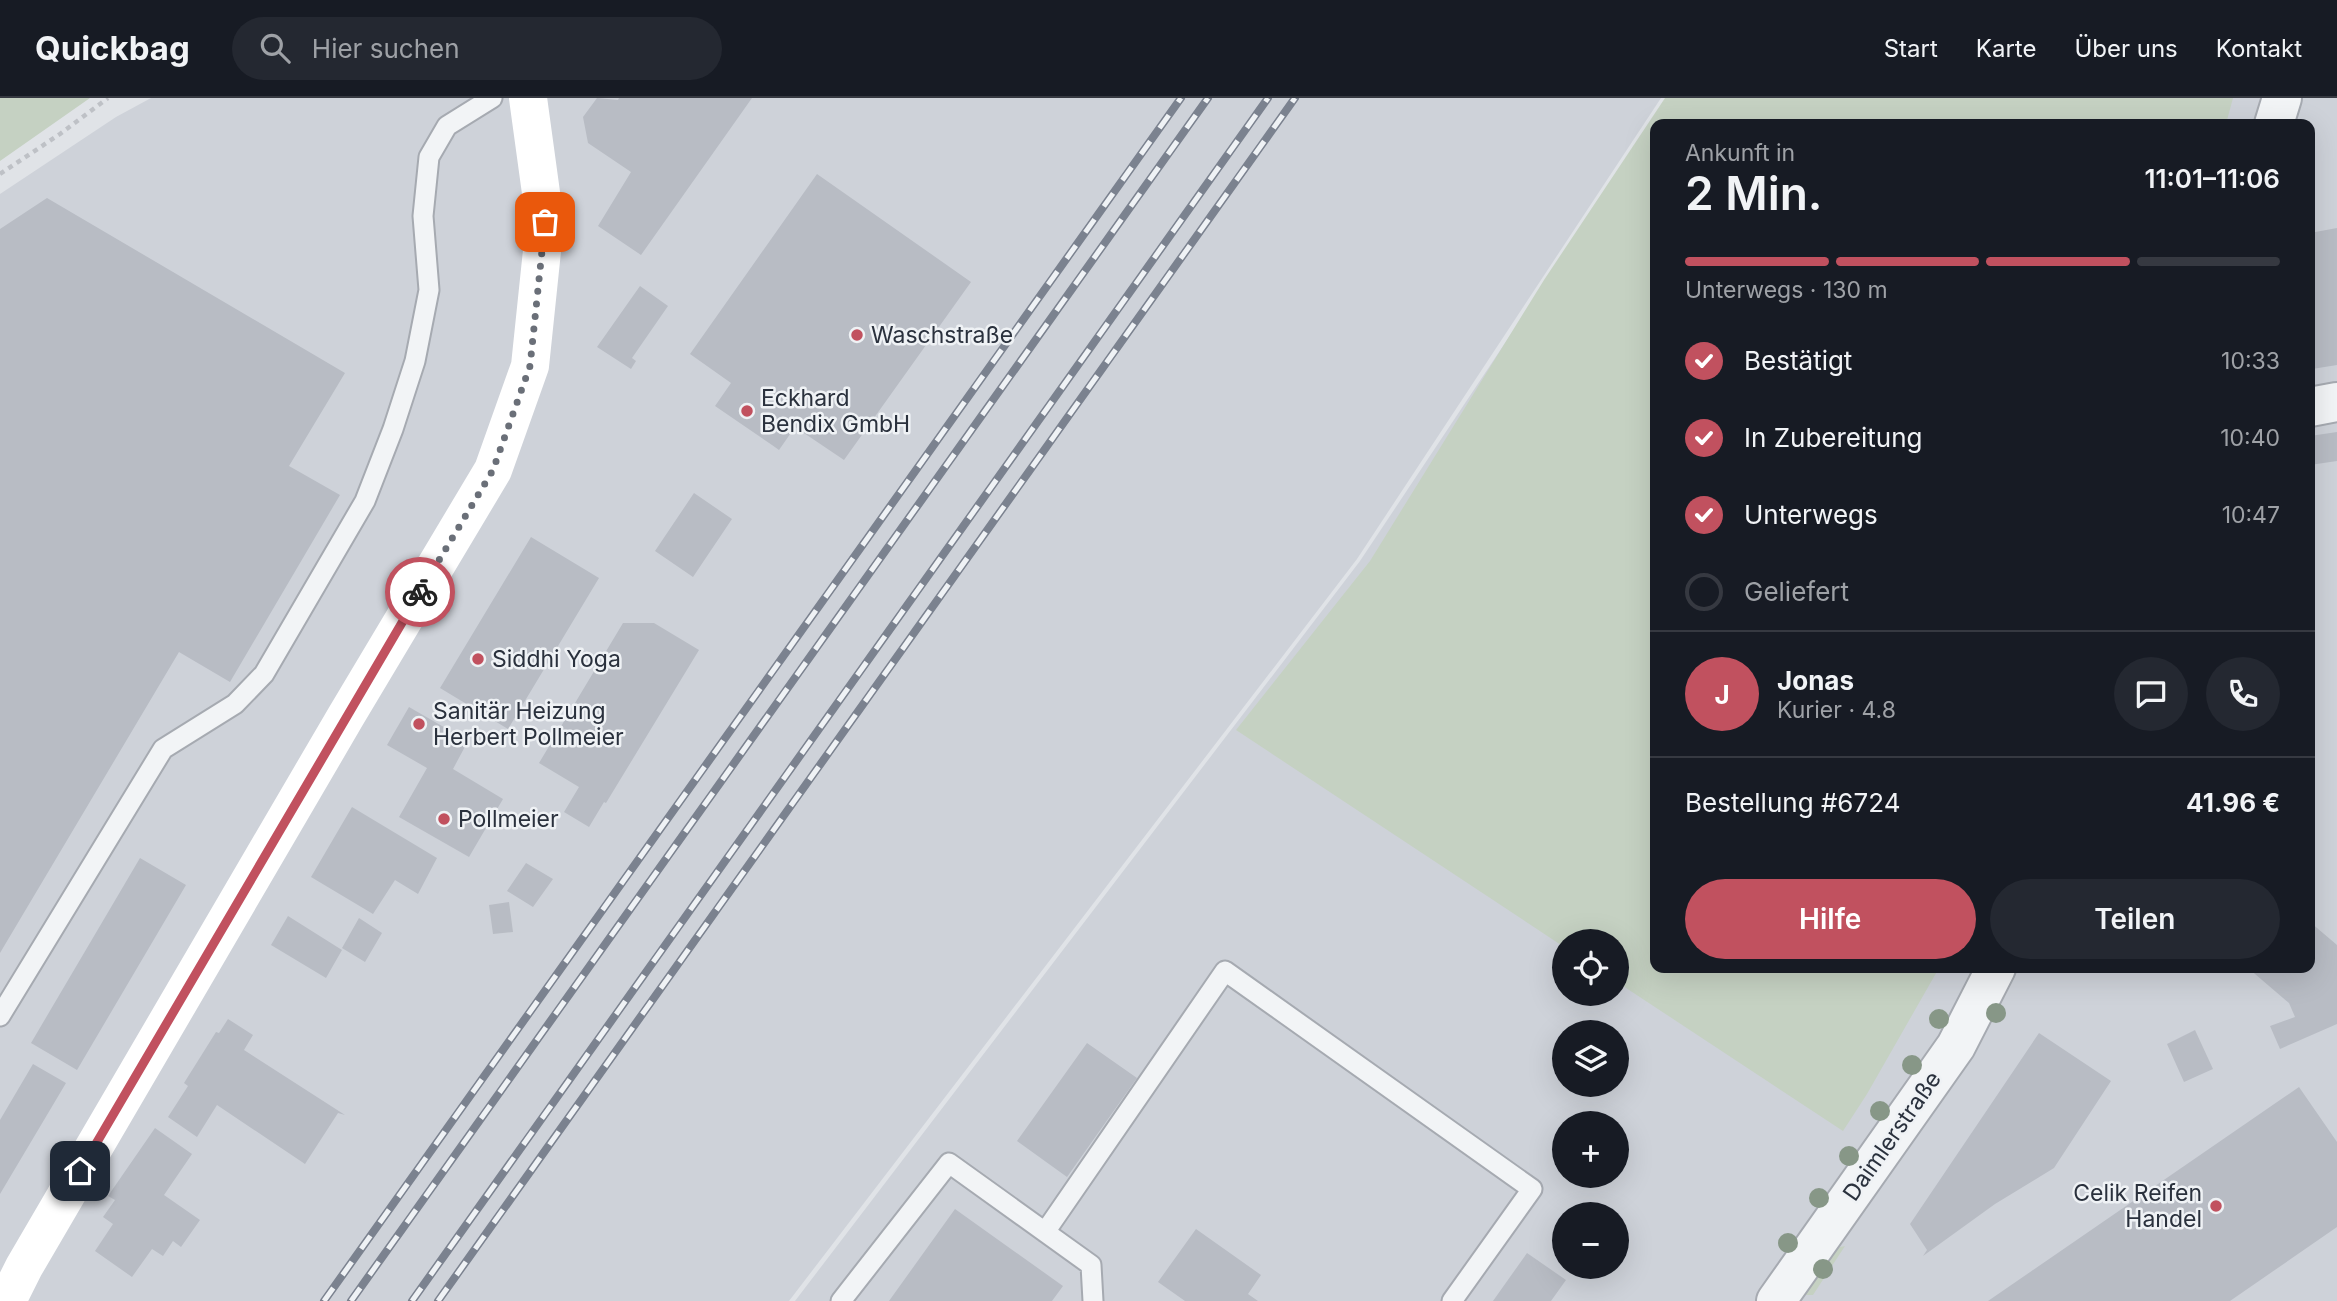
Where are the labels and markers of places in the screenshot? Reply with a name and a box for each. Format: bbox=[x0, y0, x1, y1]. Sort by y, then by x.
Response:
pin bbox=[515, 192, 575, 252]
place label: Waschstraße bbox=[871, 321, 1013, 349]
marker: Waschstraße bbox=[849, 327, 865, 343]
place label: Eckhard Bendix GmbH bbox=[761, 384, 910, 438]
marker: Eckhard Bendix GmbH bbox=[739, 403, 755, 419]
place label: Siddhi Yoga bbox=[492, 645, 621, 673]
marker: Siddhi Yoga bbox=[470, 651, 486, 667]
place label: Sanitär Heizung Herbert Pollmeier bbox=[433, 697, 624, 751]
marker: Sanitär Heizung Herbert Pollmeier bbox=[411, 716, 427, 732]
place label: Pollmeier bbox=[458, 805, 559, 833]
marker: Pollmeier bbox=[436, 811, 452, 827]
pin bbox=[50, 1141, 110, 1201]
place label: Celik Reifen Handel bbox=[2073, 1179, 2202, 1233]
marker: Celik Reifen Handel bbox=[2208, 1198, 2224, 1214]

